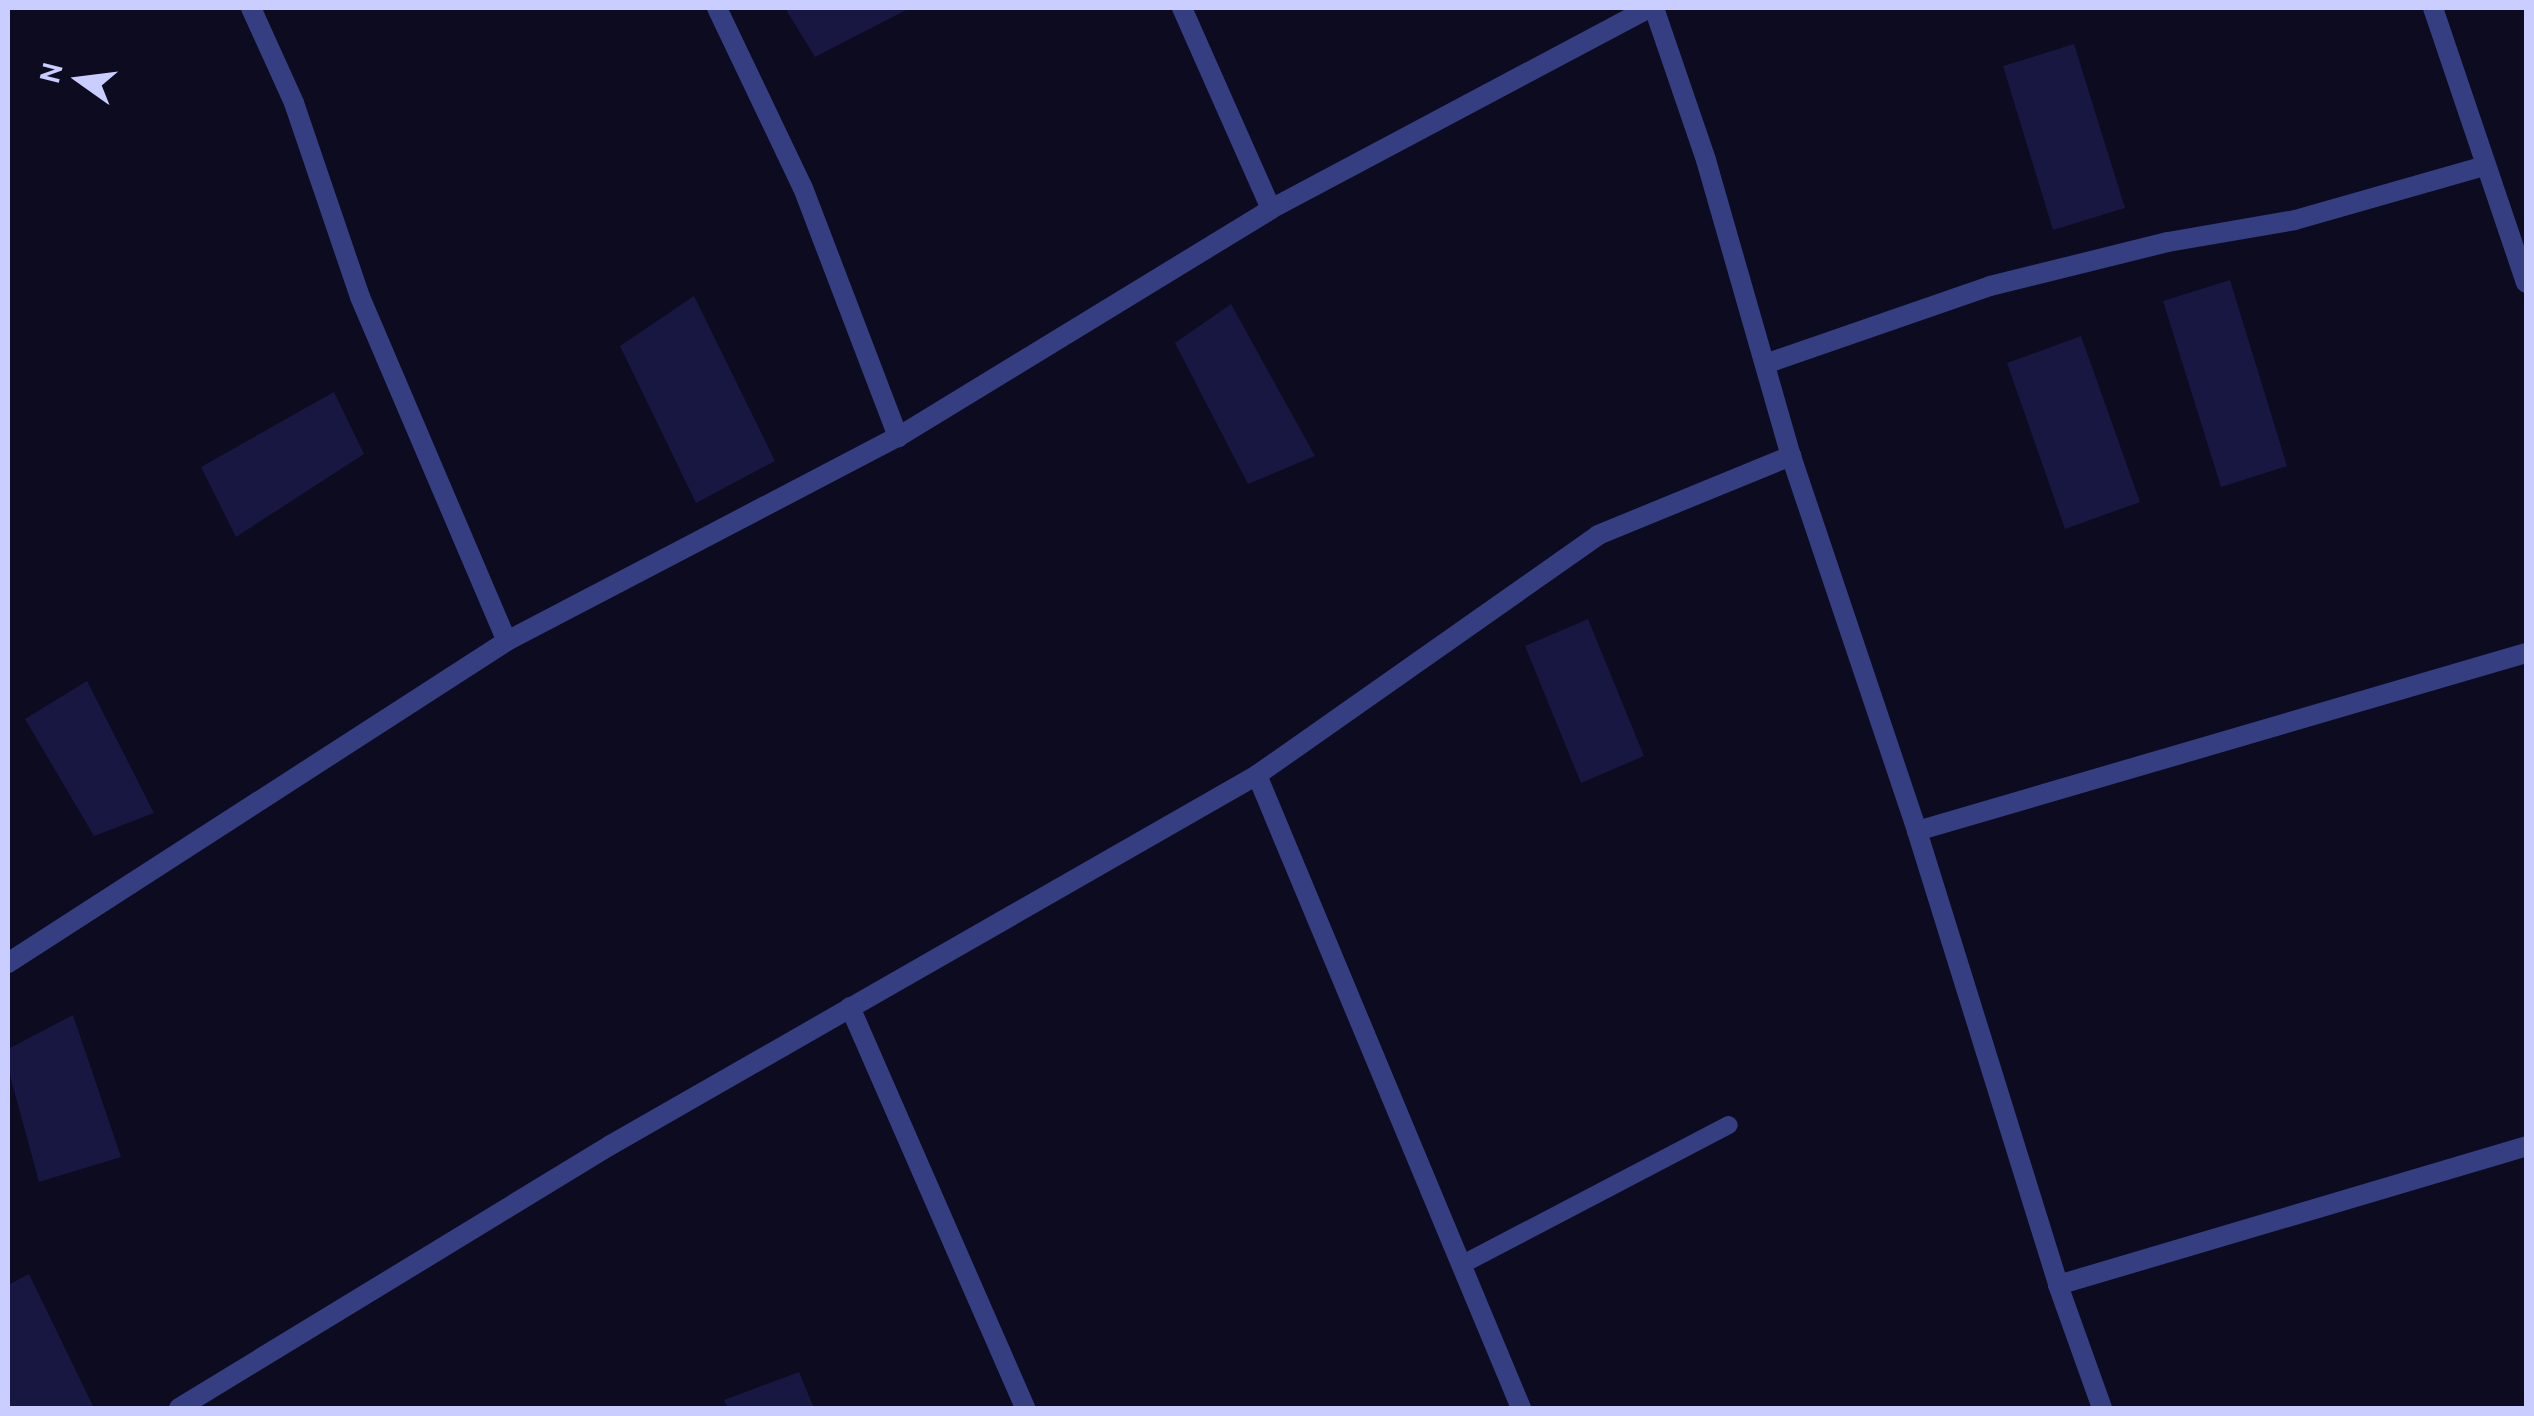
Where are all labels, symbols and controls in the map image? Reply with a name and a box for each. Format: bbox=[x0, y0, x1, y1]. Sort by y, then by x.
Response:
north arrow bbox=[30, 30, 130, 130]
text: N bbox=[32, 59, 70, 86]

